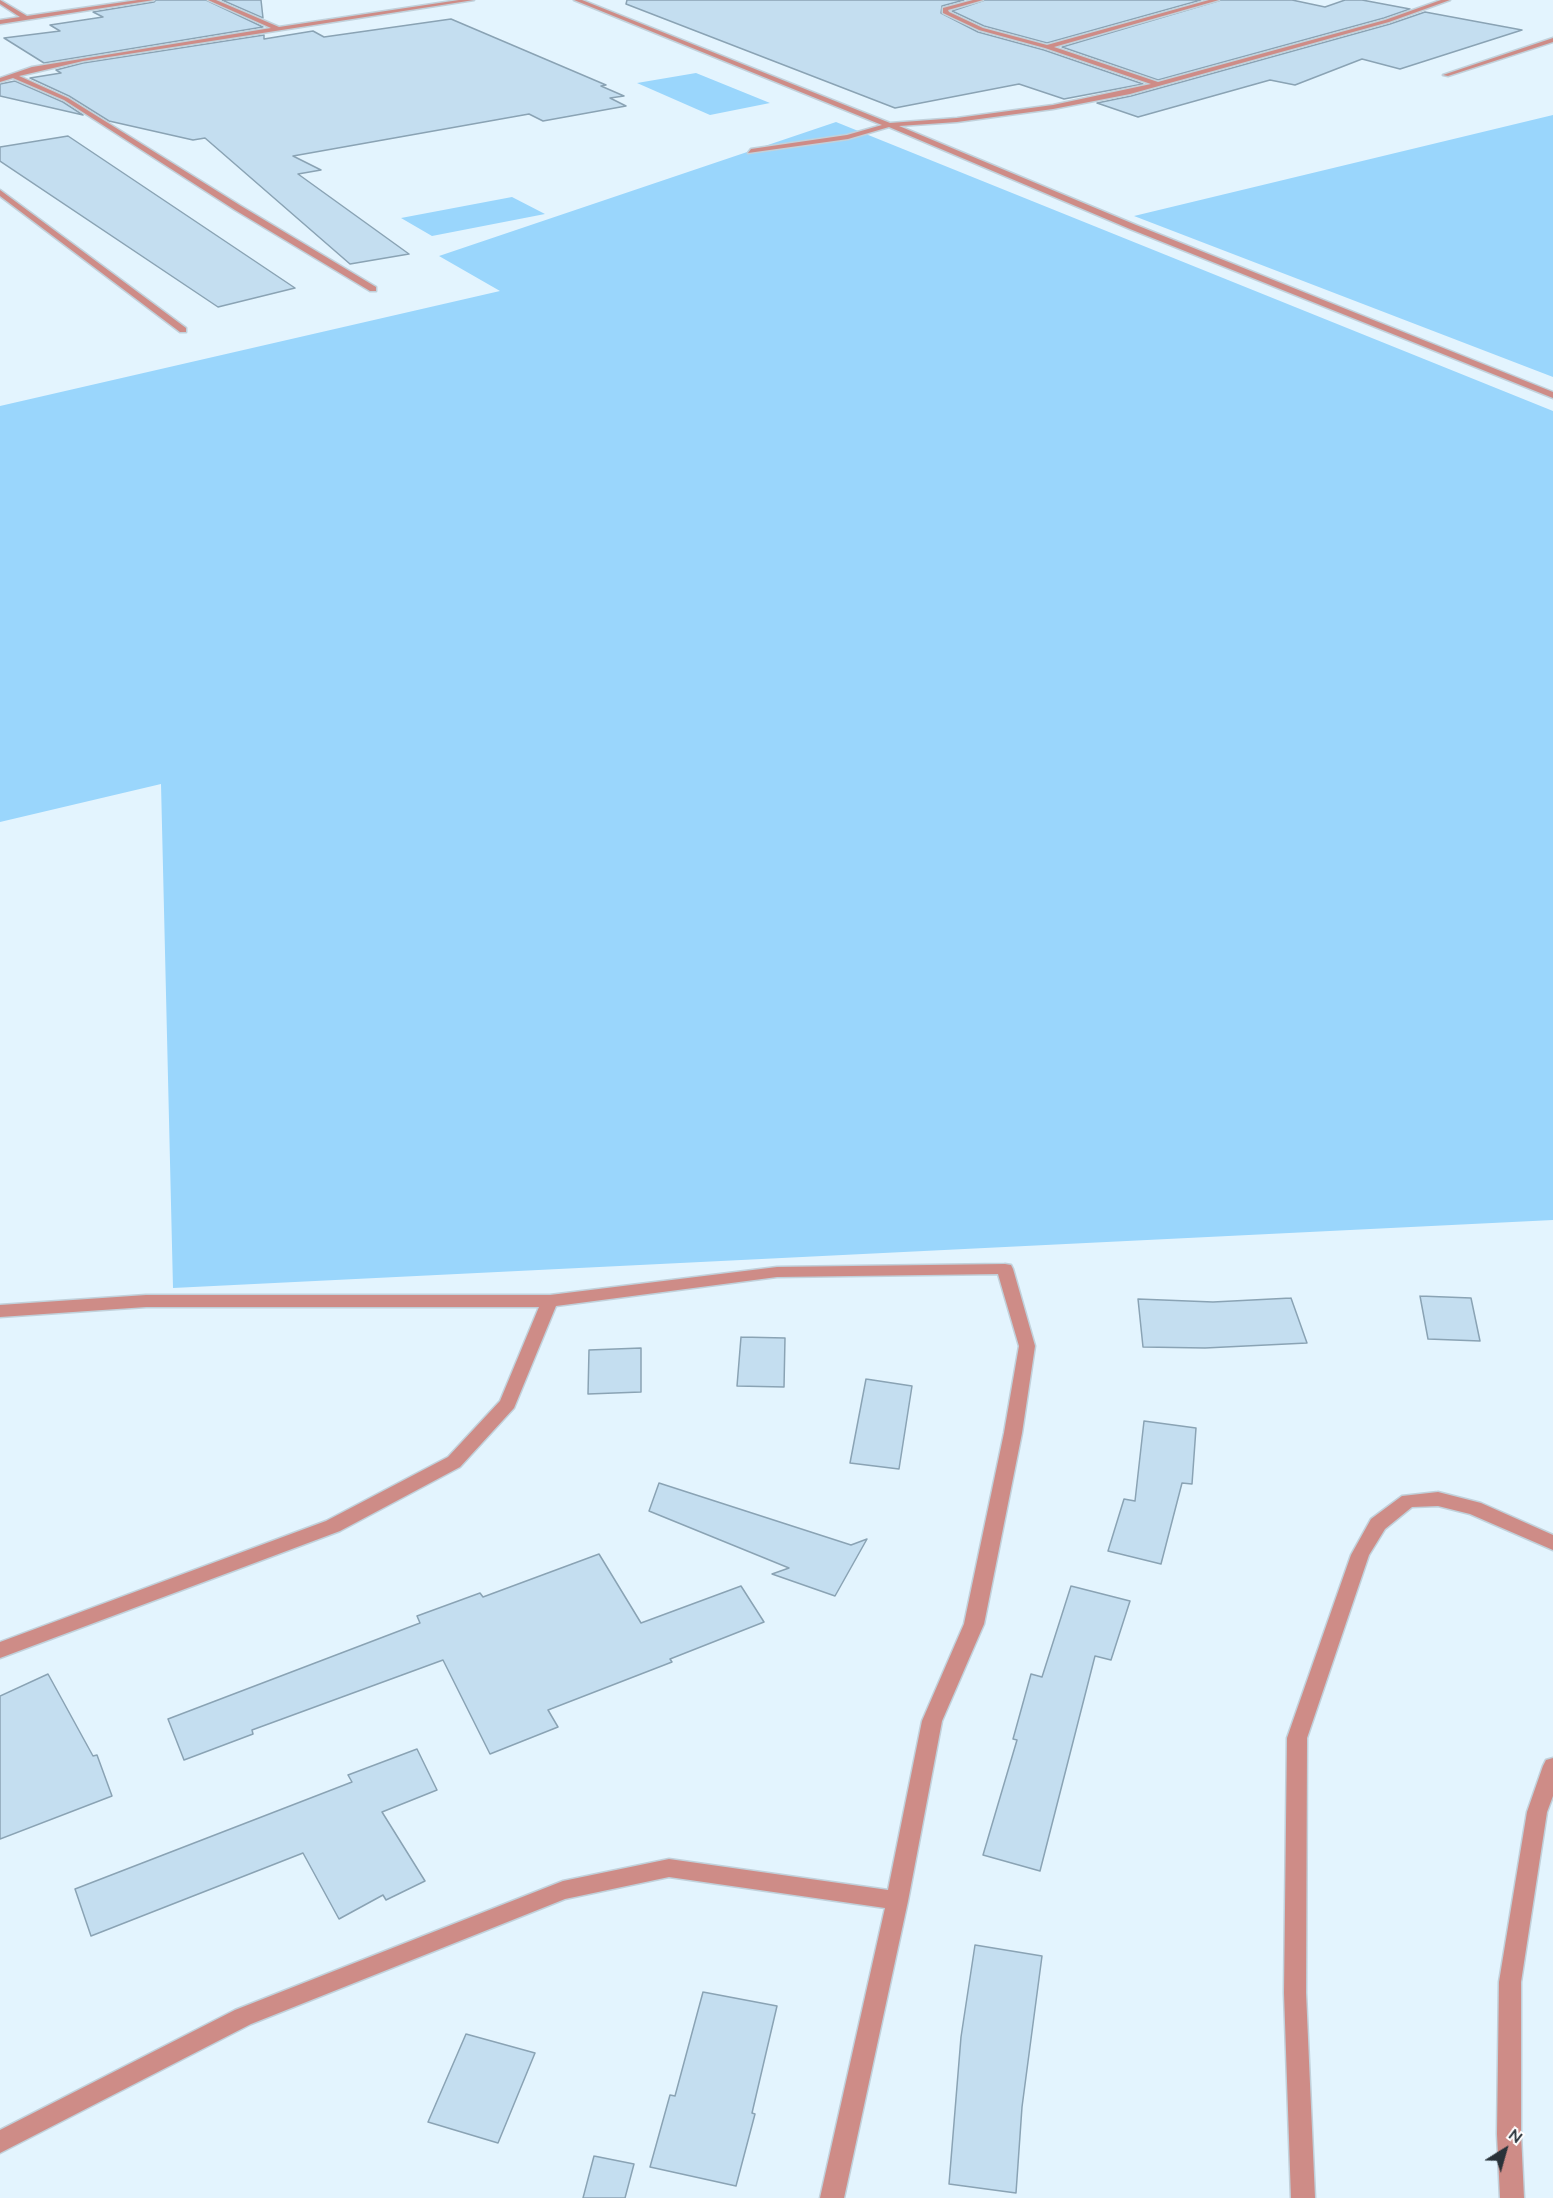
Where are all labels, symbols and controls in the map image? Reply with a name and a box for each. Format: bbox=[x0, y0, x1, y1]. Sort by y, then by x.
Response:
north arrow bbox=[1475, 2120, 1535, 2180]
text: N bbox=[1505, 2124, 1527, 2147]

